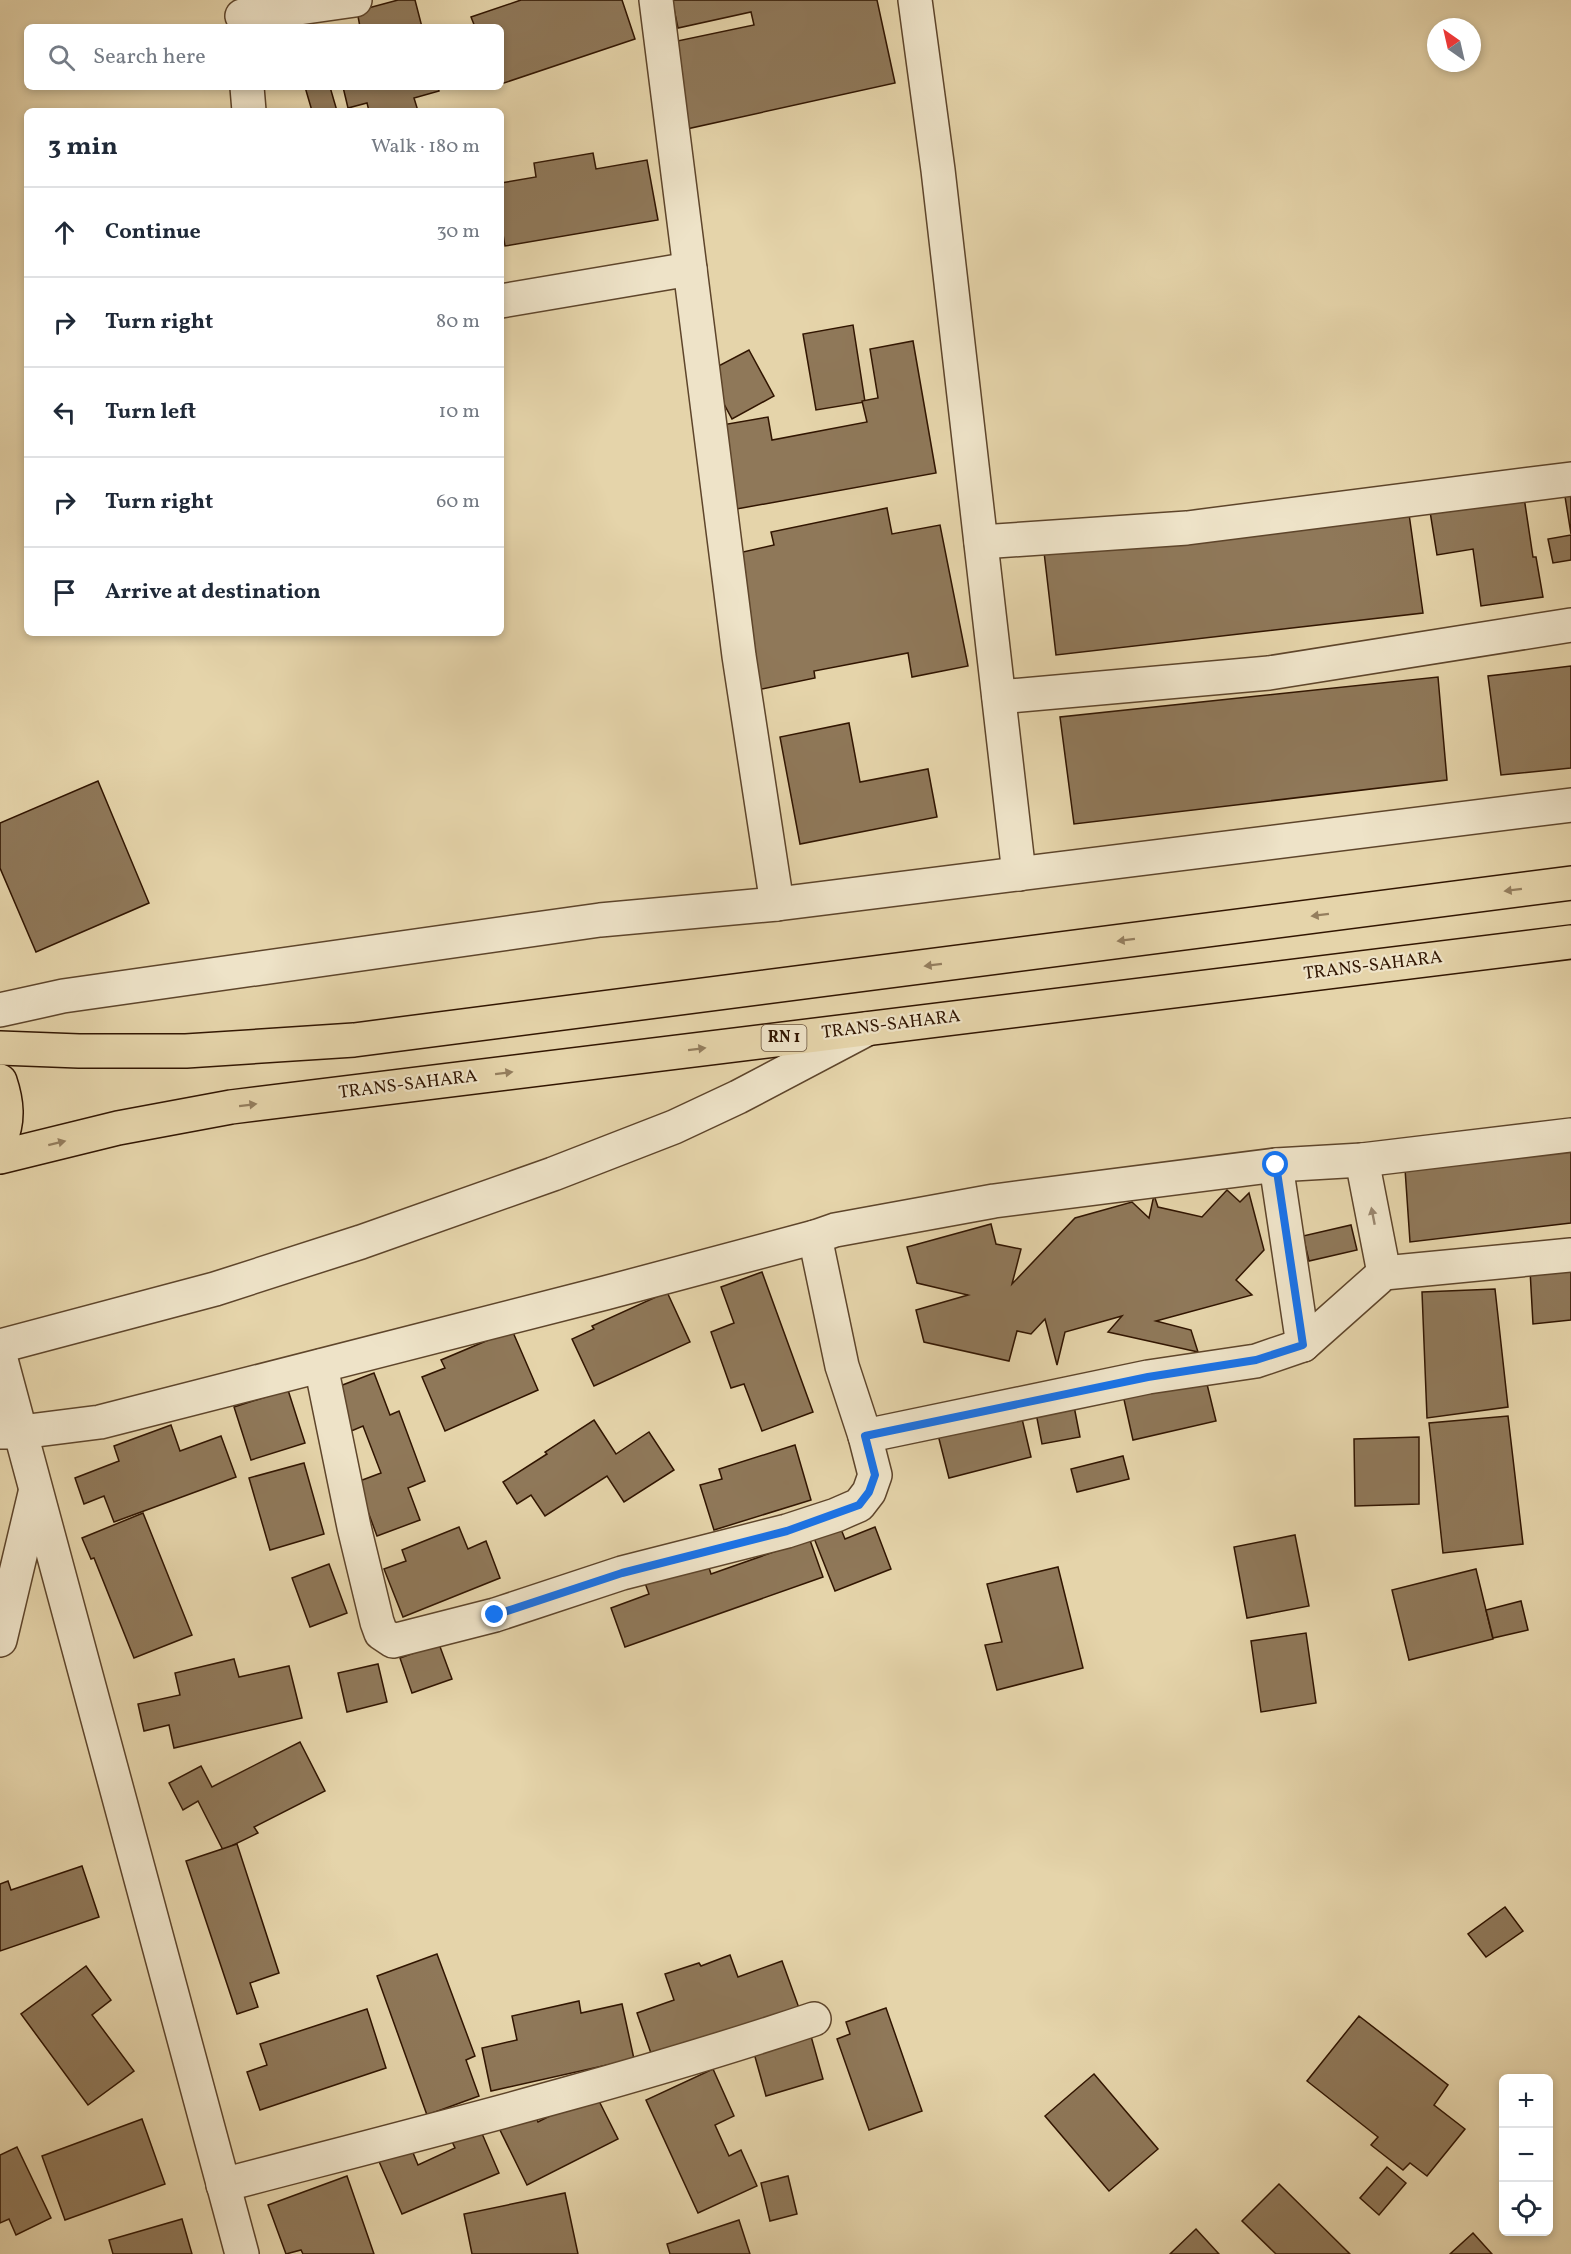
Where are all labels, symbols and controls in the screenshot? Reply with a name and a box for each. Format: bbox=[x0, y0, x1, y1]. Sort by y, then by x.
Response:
north arrow bbox=[1427, 18, 1481, 72]
search box bbox=[24, 24, 504, 90]
icon: search bbox=[45, 41, 78, 74]
text: Search here bbox=[93, 42, 206, 73]
text: 3 min bbox=[48, 129, 118, 165]
text: Walk · 180 m bbox=[371, 133, 480, 161]
icon: ahead bbox=[48, 216, 81, 249]
text: Continue bbox=[105, 217, 201, 248]
text: 30 m bbox=[436, 218, 480, 246]
icon: right bbox=[48, 306, 81, 339]
text: Turn right bbox=[105, 307, 213, 338]
text: 80 m bbox=[436, 308, 480, 336]
icon: left bbox=[48, 396, 81, 429]
text: Turn left bbox=[105, 397, 196, 428]
text: 10 m bbox=[439, 398, 480, 426]
icon: right bbox=[48, 486, 81, 519]
text: Turn right bbox=[105, 487, 213, 518]
text: 60 m bbox=[436, 488, 480, 516]
icon: arrive bbox=[48, 576, 81, 609]
text: Arrive at destination bbox=[105, 577, 321, 608]
one-way arrow bbox=[1503, 886, 1522, 895]
one-way arrow bbox=[1310, 911, 1329, 920]
one-way arrow bbox=[1117, 936, 1136, 945]
street label: TRANS-SAHARA bbox=[1302, 945, 1444, 987]
one-way arrow bbox=[923, 961, 942, 970]
street label: TRANS-SAHARA bbox=[820, 1004, 962, 1046]
road number: RN 1 bbox=[762, 1025, 806, 1051]
one-way arrow bbox=[688, 1044, 707, 1053]
street label: TRANS-SAHARA bbox=[337, 1064, 479, 1106]
one-way arrow bbox=[495, 1068, 514, 1078]
one-way arrow bbox=[239, 1100, 258, 1110]
one-way arrow bbox=[48, 1138, 66, 1148]
route start bbox=[1262, 1151, 1288, 1177]
one-way arrow bbox=[1368, 1206, 1377, 1225]
route end bbox=[481, 1601, 507, 1627]
map controls bbox=[1499, 2074, 1553, 2236]
button: + bbox=[1499, 2074, 1553, 2128]
button: − bbox=[1499, 2128, 1553, 2182]
button: locate bbox=[1499, 2182, 1553, 2236]

